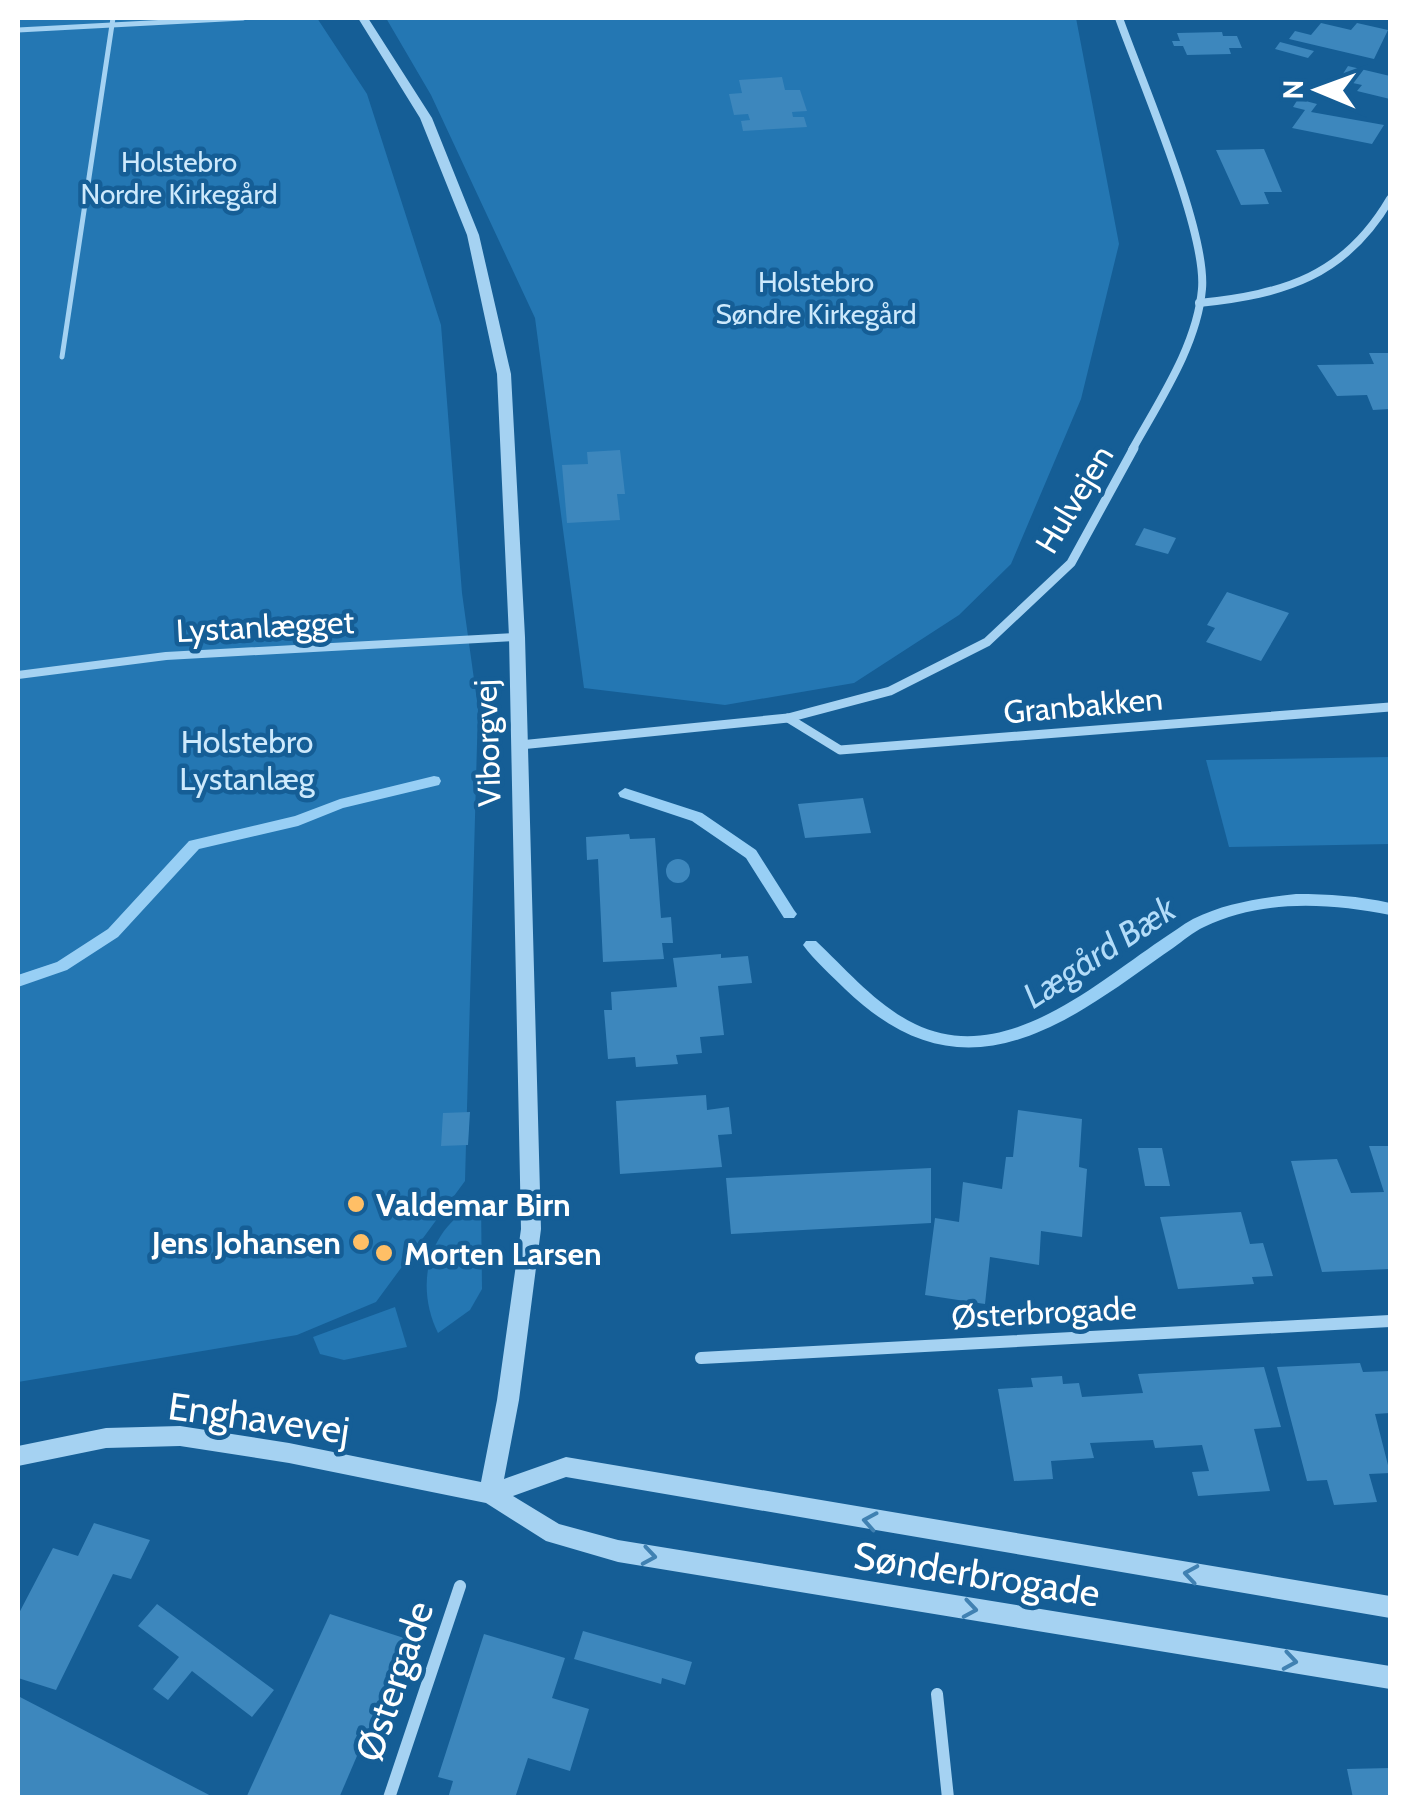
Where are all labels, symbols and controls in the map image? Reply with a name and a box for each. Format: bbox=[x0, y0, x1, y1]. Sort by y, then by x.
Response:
north arrow bbox=[1268, 40, 1368, 140]
text: N bbox=[1276, 79, 1310, 100]
park label: Holstebro Nordre Kirkegård bbox=[81, 145, 277, 211]
park label: Holstebro Søndre Kirkegård bbox=[715, 265, 917, 331]
street label: Hulvejen bbox=[1027, 438, 1121, 560]
street label: Lystanlægget bbox=[175, 602, 355, 650]
street label: Viborgvej bbox=[465, 679, 509, 807]
street label: Granbakken bbox=[1002, 679, 1164, 731]
park label: Holstebro Lystanlæg bbox=[179, 722, 316, 798]
water label: Lægård Bæk bbox=[1015, 886, 1184, 1017]
place label: Valdemar Birn bbox=[376, 1185, 571, 1224]
marker: Valdemar Birn bbox=[345, 1193, 367, 1215]
place label: Jens Johansen bbox=[151, 1223, 341, 1262]
marker: Jens Johansen bbox=[350, 1231, 372, 1253]
place label: Morten Larsen bbox=[404, 1234, 602, 1273]
marker: Morten Larsen bbox=[373, 1242, 395, 1264]
street label: Østerbrogade bbox=[950, 1288, 1138, 1336]
street label: Enghavevej bbox=[165, 1382, 353, 1454]
one-way arrow bbox=[862, 1511, 878, 1532]
street label: Sønderbrogade bbox=[851, 1531, 1103, 1617]
one-way arrow bbox=[641, 1545, 657, 1566]
one-way arrow bbox=[1182, 1564, 1199, 1585]
street label: Østergade bbox=[345, 1595, 443, 1767]
one-way arrow bbox=[961, 1598, 978, 1619]
one-way arrow bbox=[1282, 1650, 1299, 1671]

